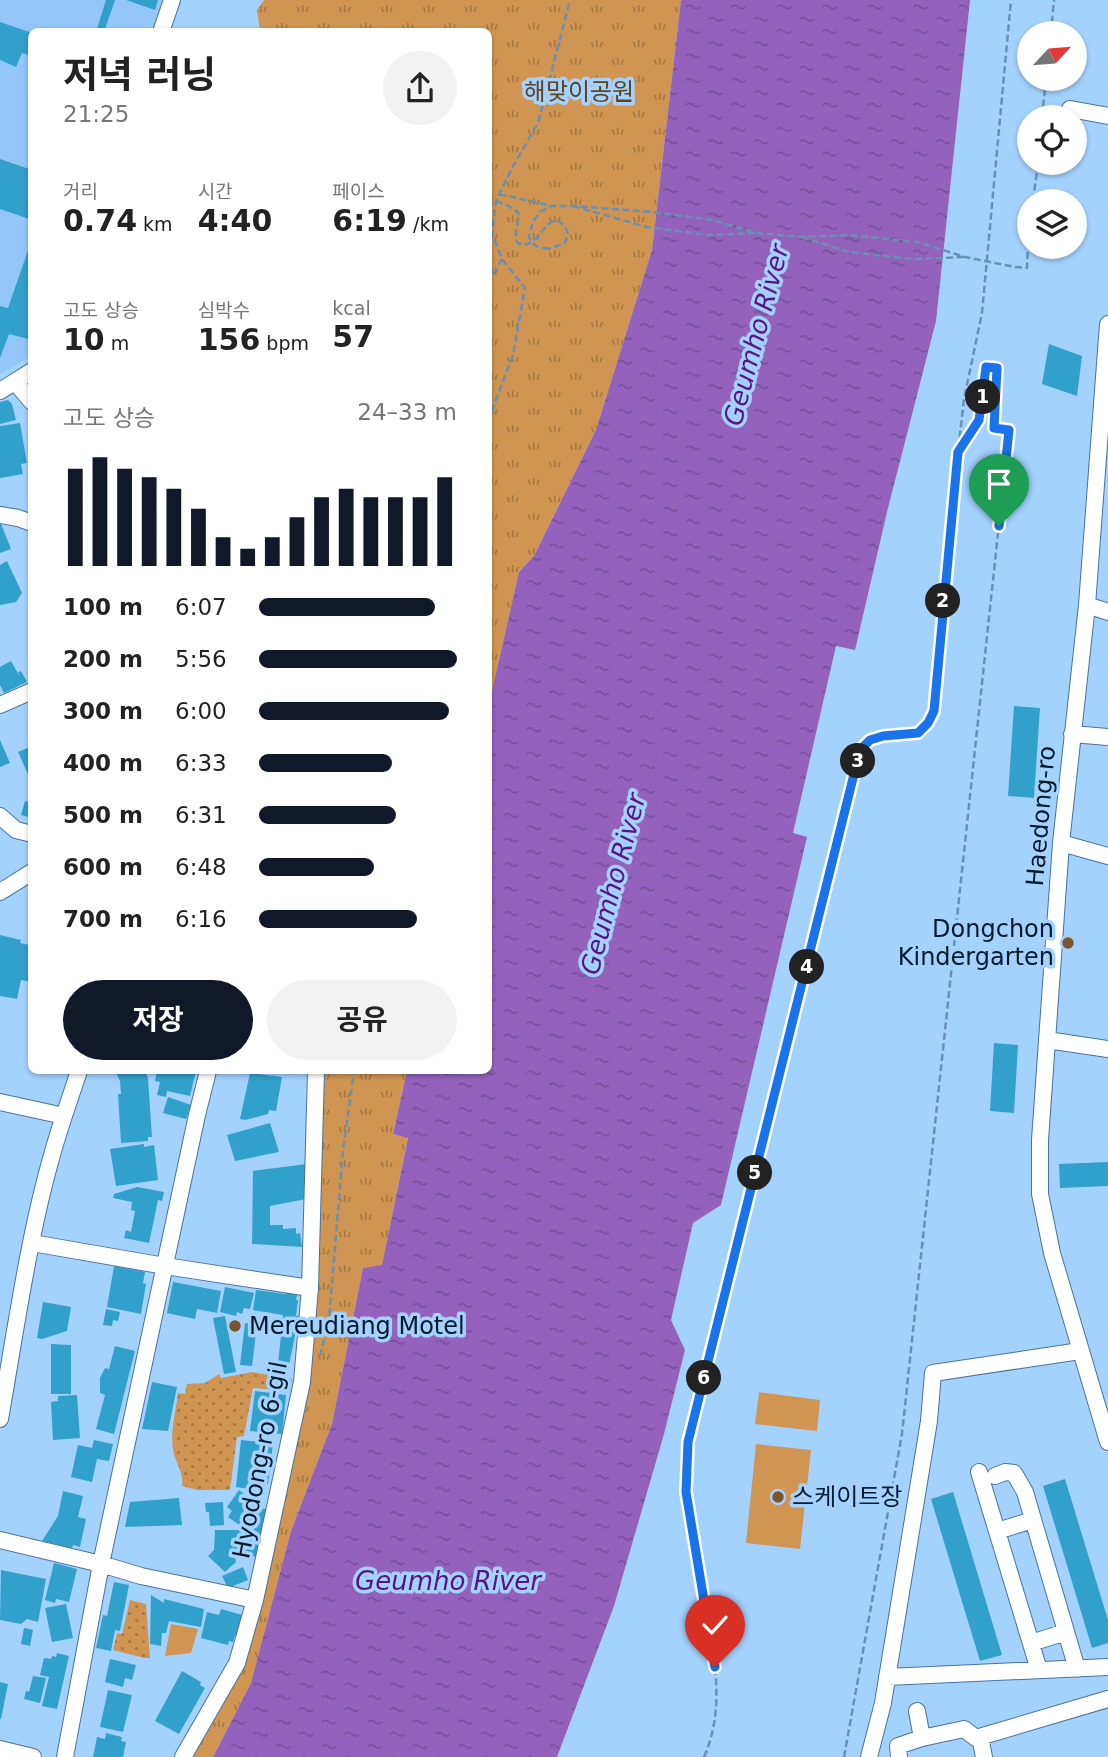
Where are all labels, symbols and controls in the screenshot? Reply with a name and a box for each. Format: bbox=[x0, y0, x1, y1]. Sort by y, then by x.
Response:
north arrow bbox=[1017, 21, 1087, 91]
map controls bbox=[1017, 21, 1087, 259]
button: share bbox=[383, 51, 457, 125]
text: 저녁 러닝 bbox=[63, 53, 216, 97]
park label: 해맞이공원 bbox=[524, 78, 634, 106]
text: 21:25 bbox=[63, 101, 129, 127]
button: locate bbox=[1017, 105, 1087, 175]
text: 거리 bbox=[63, 180, 98, 202]
text: 시간 bbox=[198, 180, 233, 202]
text: 페이스 bbox=[332, 180, 385, 202]
button: layers bbox=[1017, 189, 1087, 259]
text: 0.74 bbox=[63, 203, 137, 238]
text: 4:40 bbox=[198, 203, 272, 238]
text: 6:19 bbox=[332, 203, 407, 238]
text: km bbox=[137, 213, 173, 235]
text: /km bbox=[407, 213, 449, 235]
water label: Geumho River bbox=[717, 239, 795, 429]
text: kcal bbox=[332, 297, 371, 319]
text: 고도 상승 bbox=[63, 299, 139, 321]
text: 심박수 bbox=[198, 299, 250, 321]
text: 57 bbox=[332, 319, 374, 354]
text: 10 bbox=[63, 322, 105, 357]
text: 156 bbox=[198, 322, 260, 357]
text: m bbox=[105, 332, 129, 354]
text: bpm bbox=[260, 332, 309, 354]
pin: 1 bbox=[965, 380, 1000, 414]
text: 1 bbox=[976, 385, 989, 407]
text: 24–33 m bbox=[357, 399, 457, 425]
text: 고도 상승 bbox=[63, 405, 155, 431]
pin bbox=[969, 454, 1029, 526]
icon: arrive bbox=[980, 465, 1018, 503]
pin: 2 bbox=[926, 584, 960, 618]
text: 2 bbox=[936, 589, 949, 611]
text: 100 m bbox=[63, 594, 143, 620]
text: 6:07 bbox=[175, 594, 227, 620]
text: 200 m bbox=[63, 646, 143, 672]
text: 5:56 bbox=[175, 646, 227, 672]
text: 300 m bbox=[63, 698, 143, 724]
text: 6:00 bbox=[175, 698, 227, 724]
pin: 3 bbox=[840, 744, 876, 778]
street label: Haedong-ro bbox=[1021, 745, 1061, 887]
text: 3 bbox=[851, 749, 864, 771]
text: 400 m bbox=[63, 750, 143, 776]
text: 6:33 bbox=[175, 750, 227, 776]
water label: Geumho River bbox=[574, 788, 652, 978]
text: 500 m bbox=[63, 802, 143, 828]
text: 6:31 bbox=[175, 802, 227, 828]
text: 600 m bbox=[63, 854, 143, 880]
text: 6:48 bbox=[175, 854, 227, 880]
text: 700 m bbox=[63, 906, 143, 932]
text: 6:16 bbox=[175, 906, 227, 932]
place label: Dongchon Kindergarten bbox=[898, 915, 1054, 971]
marker: Dongchon Kindergarten bbox=[1060, 935, 1076, 951]
pin: 4 bbox=[790, 950, 824, 984]
text: 4 bbox=[800, 955, 813, 977]
button: 저장 bbox=[63, 980, 253, 1060]
button: 공유 bbox=[267, 980, 457, 1060]
pin: 5 bbox=[738, 1156, 772, 1190]
text: 5 bbox=[748, 1161, 761, 1183]
place label: Mereudiang Motel bbox=[249, 1312, 465, 1340]
marker: Mereudiang Motel bbox=[227, 1318, 243, 1334]
street label: Hyodong-ro 6-gil bbox=[227, 1359, 293, 1561]
pin: 6 bbox=[686, 1360, 722, 1396]
text: 6 bbox=[697, 1366, 710, 1388]
place label: 스케이트장 bbox=[792, 1483, 902, 1511]
marker: 스케이트장 bbox=[770, 1489, 786, 1505]
water label: Geumho River bbox=[355, 1566, 543, 1596]
pin bbox=[685, 1595, 745, 1667]
icon: check bbox=[696, 1606, 734, 1644]

